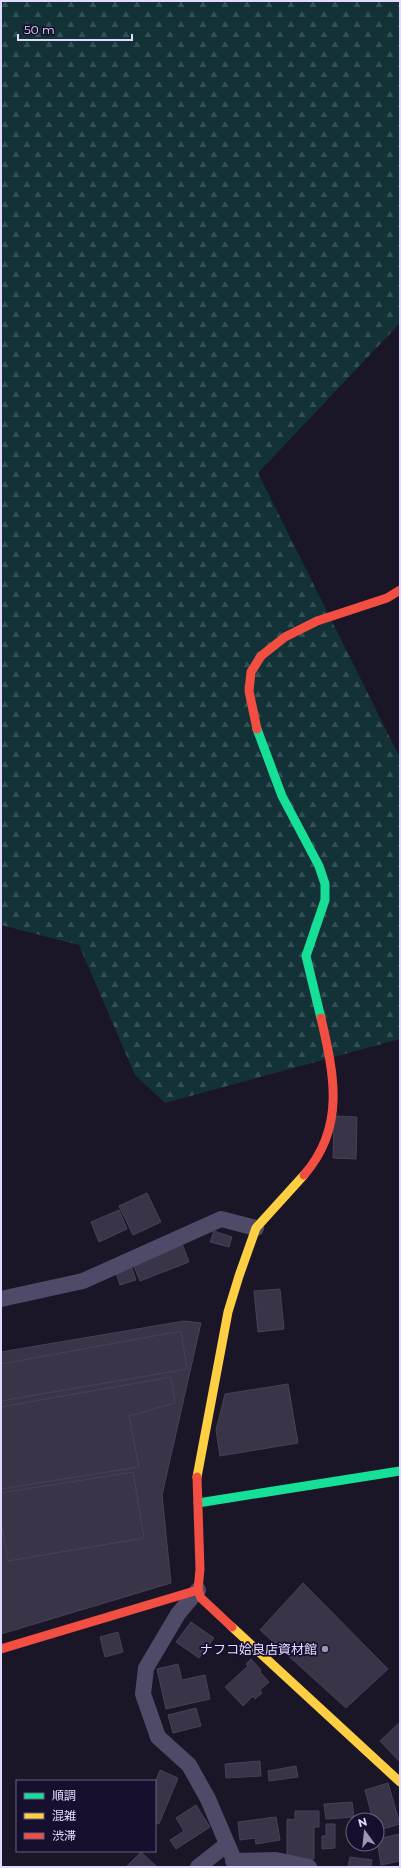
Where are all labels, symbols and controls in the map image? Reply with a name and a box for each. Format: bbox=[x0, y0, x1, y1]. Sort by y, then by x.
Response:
scale bar bbox=[18, 16, 132, 42]
text: 50 m bbox=[24, 22, 55, 37]
place label: ナフコ姶良店資材館 bbox=[200, 1641, 317, 1657]
marker: ナフコ姶良店資材館 bbox=[320, 1644, 330, 1654]
legend bbox=[16, 1780, 156, 1852]
text: 順調 bbox=[52, 1788, 76, 1803]
text: 混雑 bbox=[52, 1808, 76, 1823]
north arrow bbox=[345, 1812, 385, 1852]
text: N bbox=[356, 1814, 369, 1830]
text: 渋滞 bbox=[52, 1828, 76, 1843]

